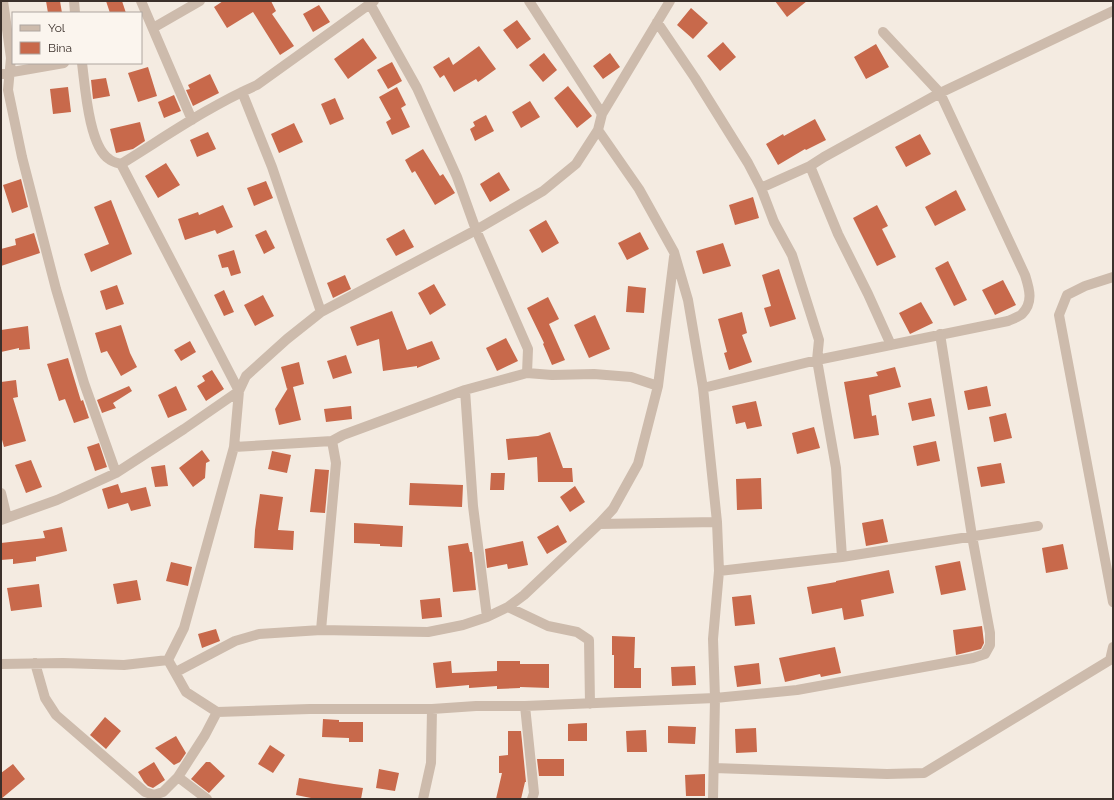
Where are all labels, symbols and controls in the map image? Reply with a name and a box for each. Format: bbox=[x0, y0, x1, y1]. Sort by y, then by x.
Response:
legend bbox=[12, 12, 142, 64]
text: Yol bbox=[48, 21, 66, 35]
text: Bina bbox=[48, 41, 72, 55]

